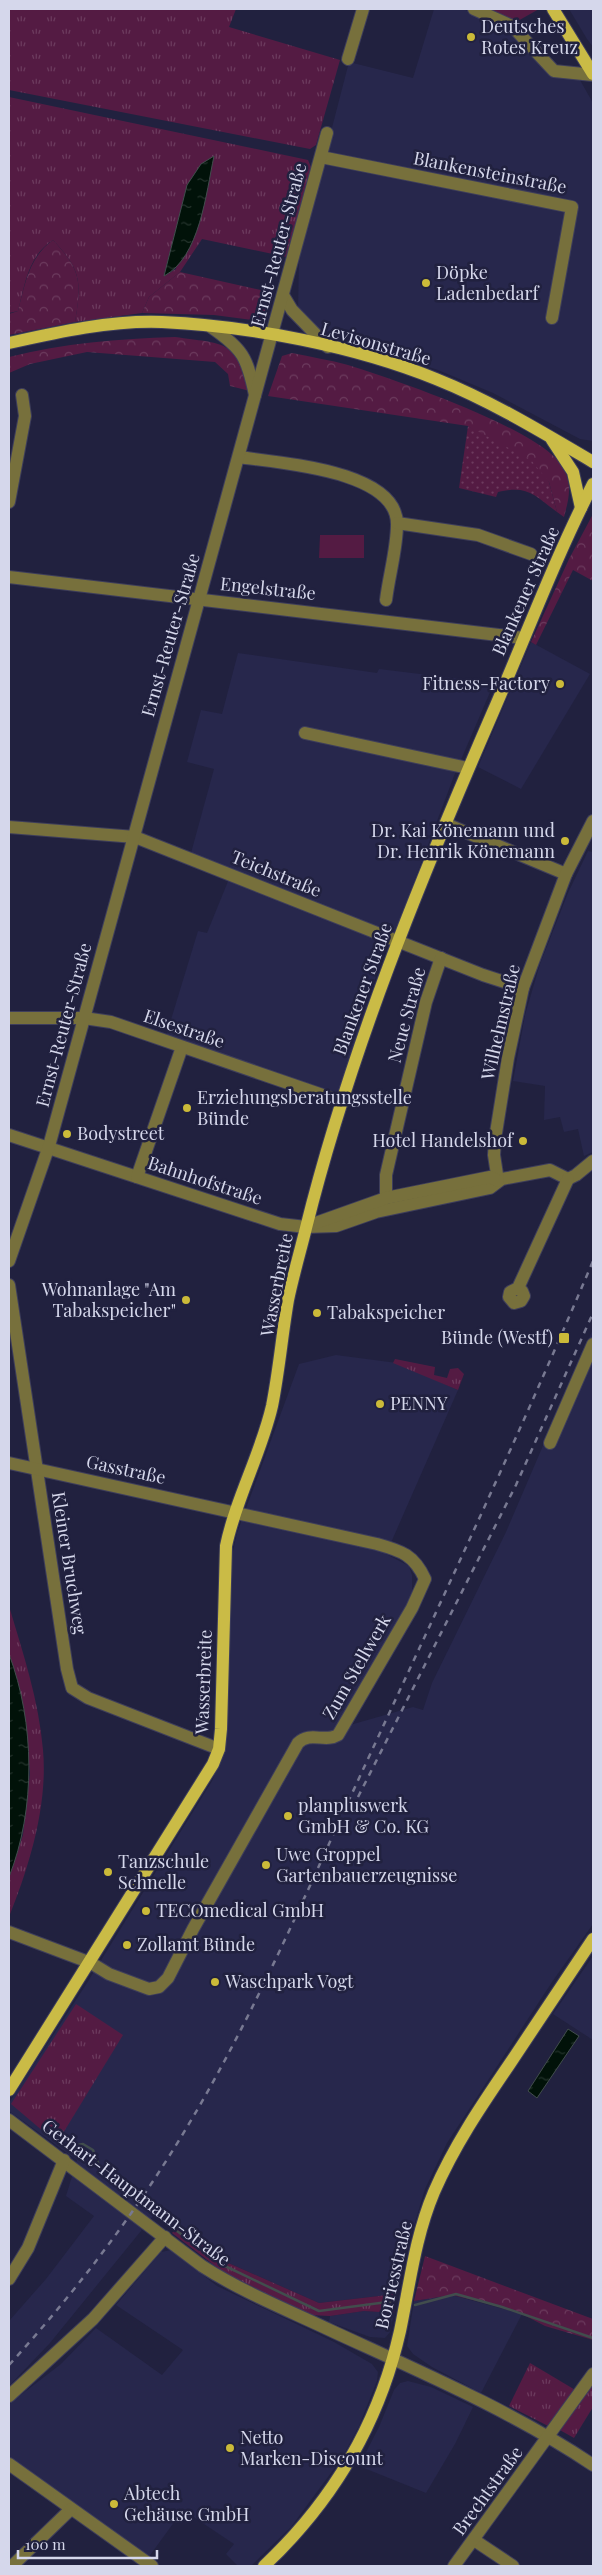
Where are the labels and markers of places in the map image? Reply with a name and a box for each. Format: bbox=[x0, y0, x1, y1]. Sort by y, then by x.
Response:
place label: Deutsches Rotes Kreuz bbox=[481, 14, 578, 59]
marker: Deutsches Rotes Kreuz bbox=[465, 31, 477, 43]
place label: Döpke Ladenbedarf bbox=[436, 260, 540, 305]
marker: Döpke Ladenbedarf bbox=[420, 277, 432, 289]
place label: Fitness-Factory bbox=[422, 671, 550, 695]
marker: Fitness-Factory bbox=[554, 678, 566, 690]
place label: Dr. Kai Könemann und Dr. Henrik Könemann bbox=[371, 818, 556, 863]
marker: Dr. Kai Könemann und Dr. Henrik Könemann bbox=[559, 835, 571, 847]
place label: Erziehungsberatungsstelle Bünde bbox=[197, 1085, 412, 1130]
marker: Erziehungsberatungsstelle Bünde bbox=[181, 1102, 193, 1114]
place label: Bodystreet bbox=[77, 1121, 165, 1145]
marker: Bodystreet bbox=[61, 1128, 73, 1140]
place label: Hotel Handelshof bbox=[372, 1128, 515, 1152]
marker: Hotel Handelshof bbox=[517, 1135, 529, 1147]
place label: Wohnanlage "Am Tabakspeicher" bbox=[41, 1277, 176, 1322]
marker: Wohnanlage "Am Tabakspeicher" bbox=[180, 1294, 192, 1306]
place label: Tabakspeicher bbox=[327, 1300, 445, 1324]
marker: Tabakspeicher bbox=[311, 1307, 323, 1319]
place label: Bünde (Westf) bbox=[441, 1325, 553, 1349]
marker: Bünde (Westf) bbox=[557, 1331, 571, 1345]
place label: PENNY bbox=[390, 1391, 448, 1415]
marker: PENNY bbox=[374, 1398, 386, 1410]
place label: planpluswerk GmbH & Co. KG bbox=[298, 1793, 429, 1838]
marker: planpluswerk GmbH & Co. KG bbox=[282, 1810, 294, 1822]
place label: Uwe Groppel Gartenbauerzeugnisse bbox=[276, 1842, 457, 1887]
place label: Tanzschule Schnelle bbox=[118, 1849, 209, 1894]
marker: Uwe Groppel Gartenbauerzeugnisse bbox=[260, 1859, 272, 1871]
marker: Tanzschule Schnelle bbox=[102, 1866, 114, 1878]
place label: TECOmedical GmbH bbox=[156, 1898, 324, 1922]
marker: TECOmedical GmbH bbox=[140, 1905, 152, 1917]
place label: Zollamt Bünde bbox=[137, 1932, 255, 1956]
marker: Zollamt Bünde bbox=[121, 1939, 133, 1951]
place label: Waschpark Vogt bbox=[224, 1969, 354, 1993]
marker: Waschpark Vogt bbox=[209, 1976, 221, 1988]
place label: Netto Marken-Discount bbox=[240, 2425, 383, 2470]
marker: Netto Marken-Discount bbox=[224, 2442, 236, 2454]
place label: Abtech Gehäuse GmbH bbox=[123, 2481, 249, 2526]
marker: Abtech Gehäuse GmbH bbox=[108, 2498, 120, 2510]

